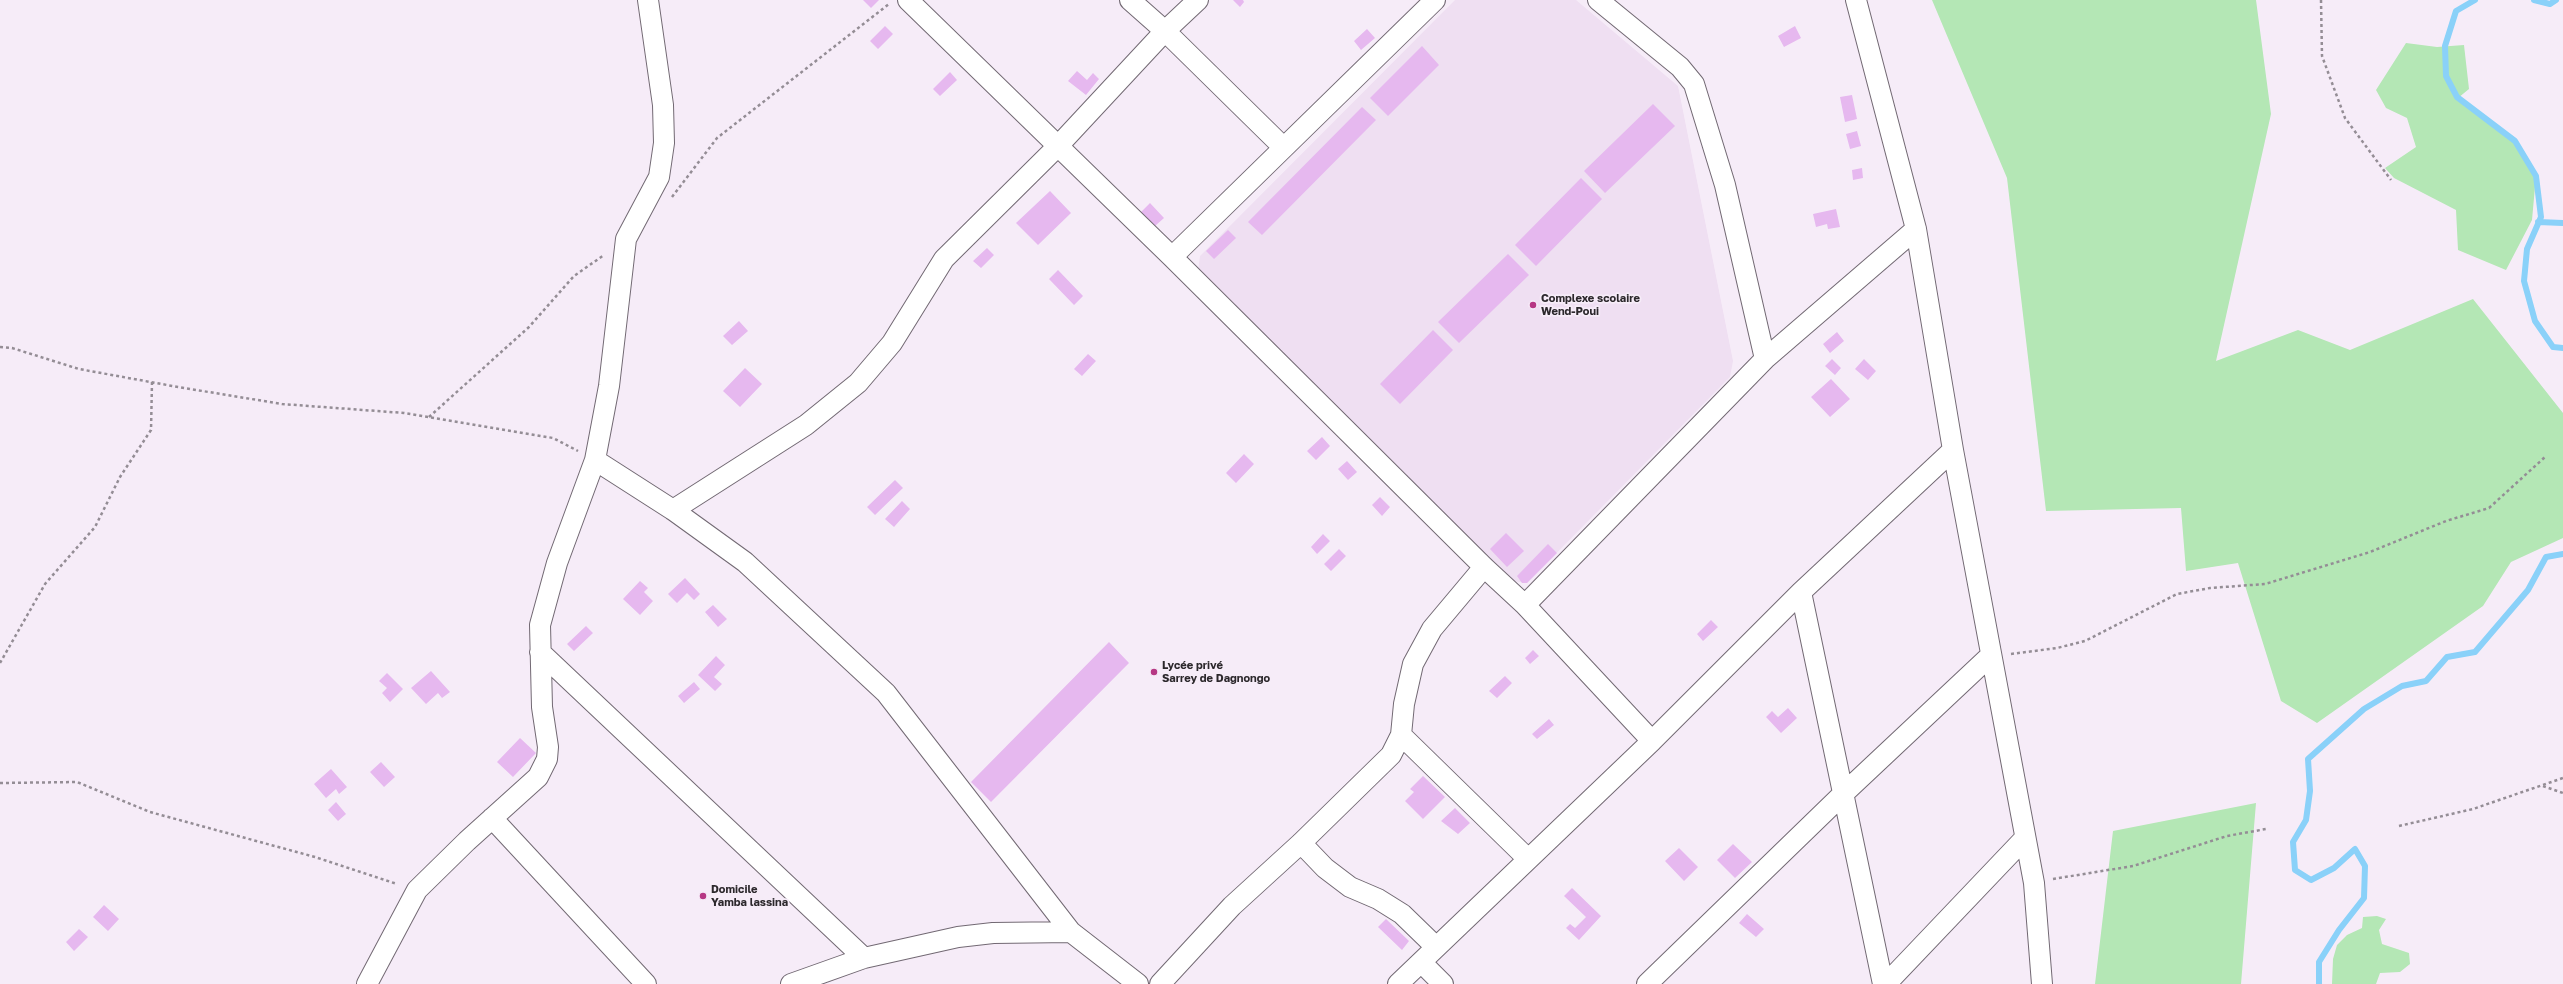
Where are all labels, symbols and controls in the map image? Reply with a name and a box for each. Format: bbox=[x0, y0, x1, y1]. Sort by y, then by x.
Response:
place label: Complexe scolaire Wend-Poui bbox=[1541, 292, 1640, 318]
marker: Complexe scolaire Wend-Poui bbox=[1528, 300, 1538, 310]
place label: Lycée privé Sarrey de Dagnongo bbox=[1162, 659, 1270, 685]
marker: Lycée privé Sarrey de Dagnongo bbox=[1149, 667, 1159, 677]
place label: Domicile Yamba lassina bbox=[711, 883, 788, 909]
marker: Domicile Yamba lassina bbox=[698, 891, 708, 901]

